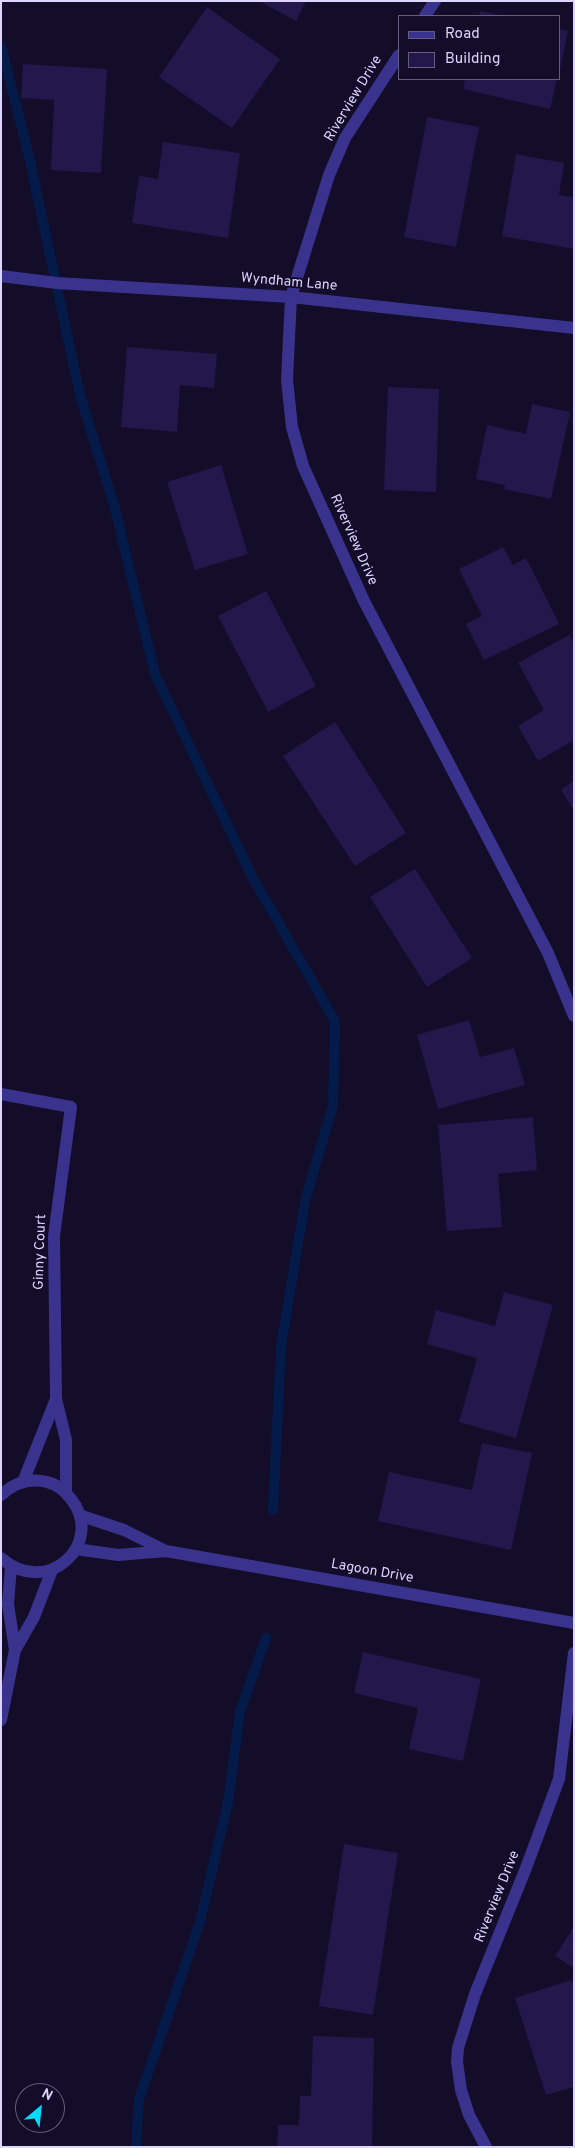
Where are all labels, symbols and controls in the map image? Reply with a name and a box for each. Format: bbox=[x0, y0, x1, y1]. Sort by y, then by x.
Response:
legend bbox=[398, 15, 560, 80]
text: Road bbox=[445, 25, 480, 44]
text: Building bbox=[445, 50, 500, 69]
street label: Riverview Drive bbox=[322, 53, 386, 145]
street label: Wyndham Lane bbox=[240, 270, 338, 296]
street label: Riverview Drive bbox=[325, 492, 381, 588]
street label: Ginny Court bbox=[31, 1214, 51, 1290]
street label: Lagoon Drive bbox=[330, 1556, 414, 1588]
street label: Riverview Drive bbox=[472, 1849, 524, 1945]
north arrow bbox=[15, 2083, 65, 2133]
text: N bbox=[38, 2085, 55, 2105]

